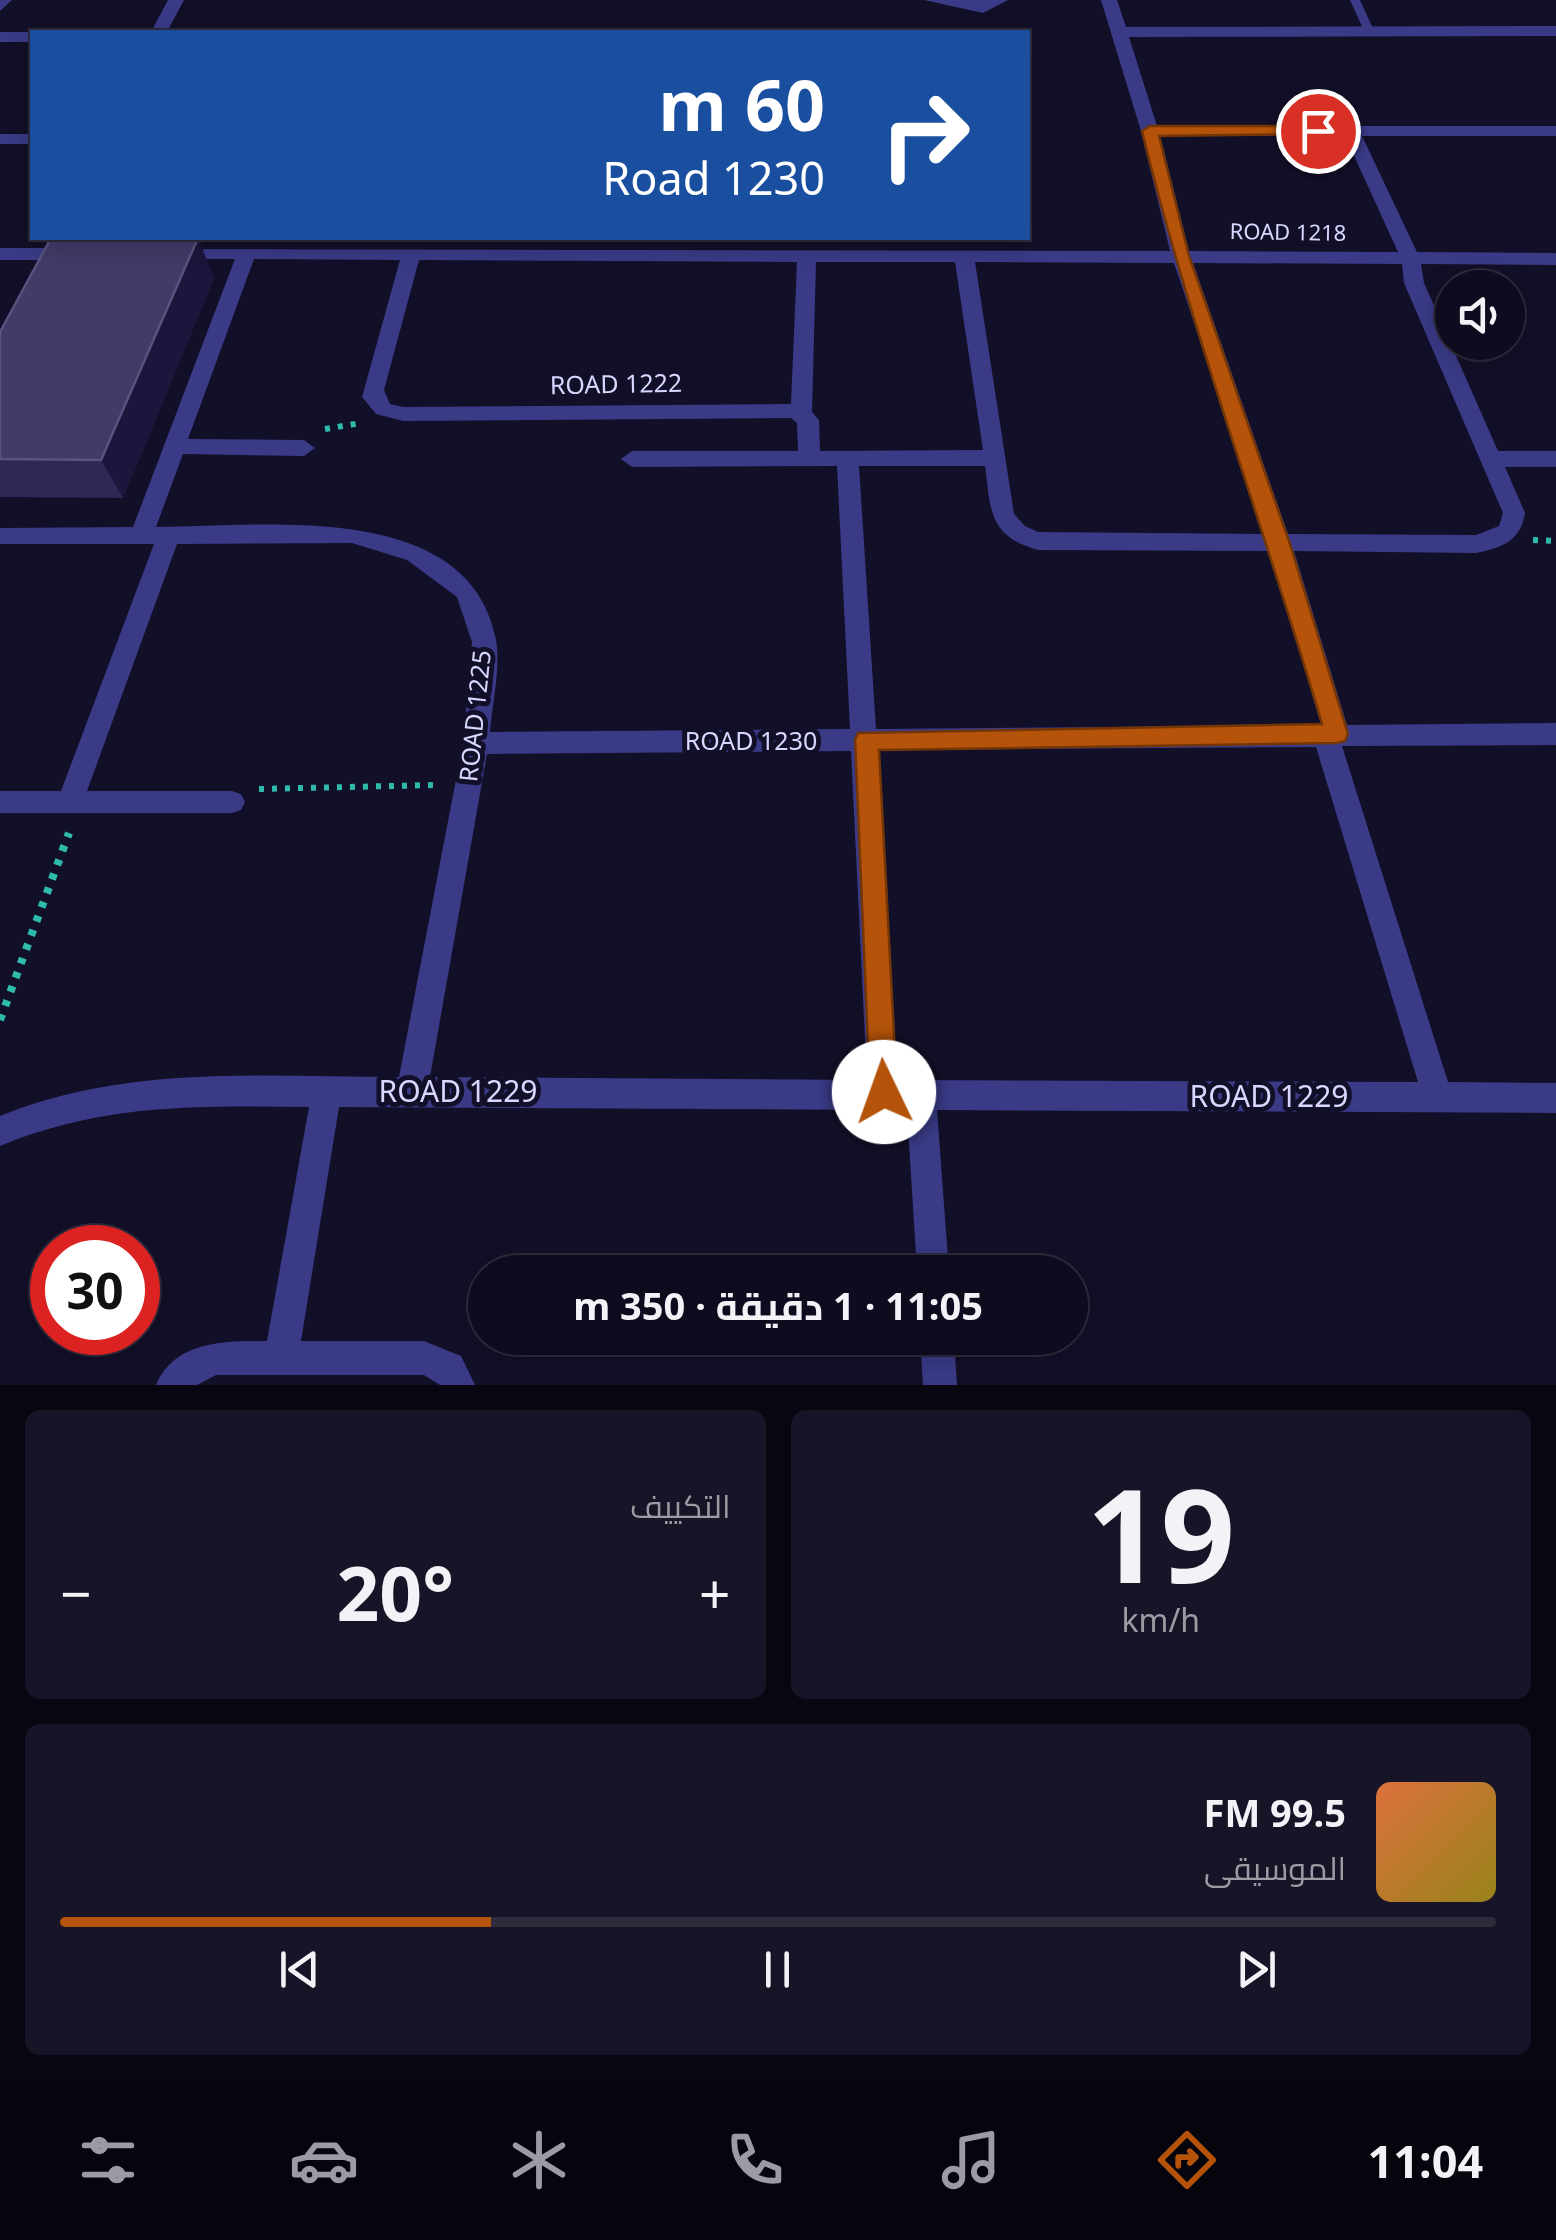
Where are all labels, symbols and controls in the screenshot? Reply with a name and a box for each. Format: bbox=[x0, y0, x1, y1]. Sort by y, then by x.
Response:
text: 60 m bbox=[658, 56, 825, 152]
icon: right bbox=[860, 70, 990, 200]
pin bbox=[1276, 89, 1361, 174]
icon: arrive bbox=[1291, 104, 1346, 159]
text: Road 1230 bbox=[602, 147, 825, 208]
street label: ROAD 1218 bbox=[1229, 215, 1347, 247]
map controls bbox=[1435, 270, 1525, 360]
button: sound bbox=[1435, 270, 1525, 360]
street label: ROAD 1222 bbox=[549, 365, 683, 401]
street label: ROAD 1225 bbox=[450, 648, 498, 784]
street label: ROAD 1230 bbox=[685, 723, 817, 757]
position arrow bbox=[832, 1040, 936, 1144]
street label: ROAD 1229 bbox=[379, 1070, 538, 1111]
street label: ROAD 1229 bbox=[1190, 1075, 1349, 1116]
speed limit sign: 30 bbox=[30, 1225, 160, 1355]
text: 11:05 · 1 دقيقة · 350 m bbox=[573, 1279, 983, 1331]
text: 19 bbox=[1086, 1444, 1235, 1621]
text: التكييف bbox=[630, 1484, 731, 1527]
text: 20° bbox=[336, 1541, 454, 1643]
text: − bbox=[60, 1555, 91, 1630]
text: + bbox=[699, 1555, 730, 1630]
text: km/h bbox=[1121, 1598, 1200, 1641]
text: 99.5 FM bbox=[1204, 1786, 1346, 1838]
text: الموسيقى bbox=[1204, 1846, 1346, 1889]
icon: previous bbox=[272, 1942, 327, 1997]
icon: pause bbox=[750, 1942, 805, 1997]
icon: next bbox=[1229, 1942, 1284, 1997]
icon: filters bbox=[73, 2125, 143, 2195]
icon: car bbox=[289, 2125, 359, 2195]
icon: climate bbox=[504, 2125, 574, 2195]
icon: phone bbox=[720, 2125, 790, 2195]
icon: music bbox=[936, 2125, 1006, 2195]
icon: directions bbox=[1152, 2125, 1222, 2195]
text: 11:04 bbox=[1368, 2130, 1483, 2191]

